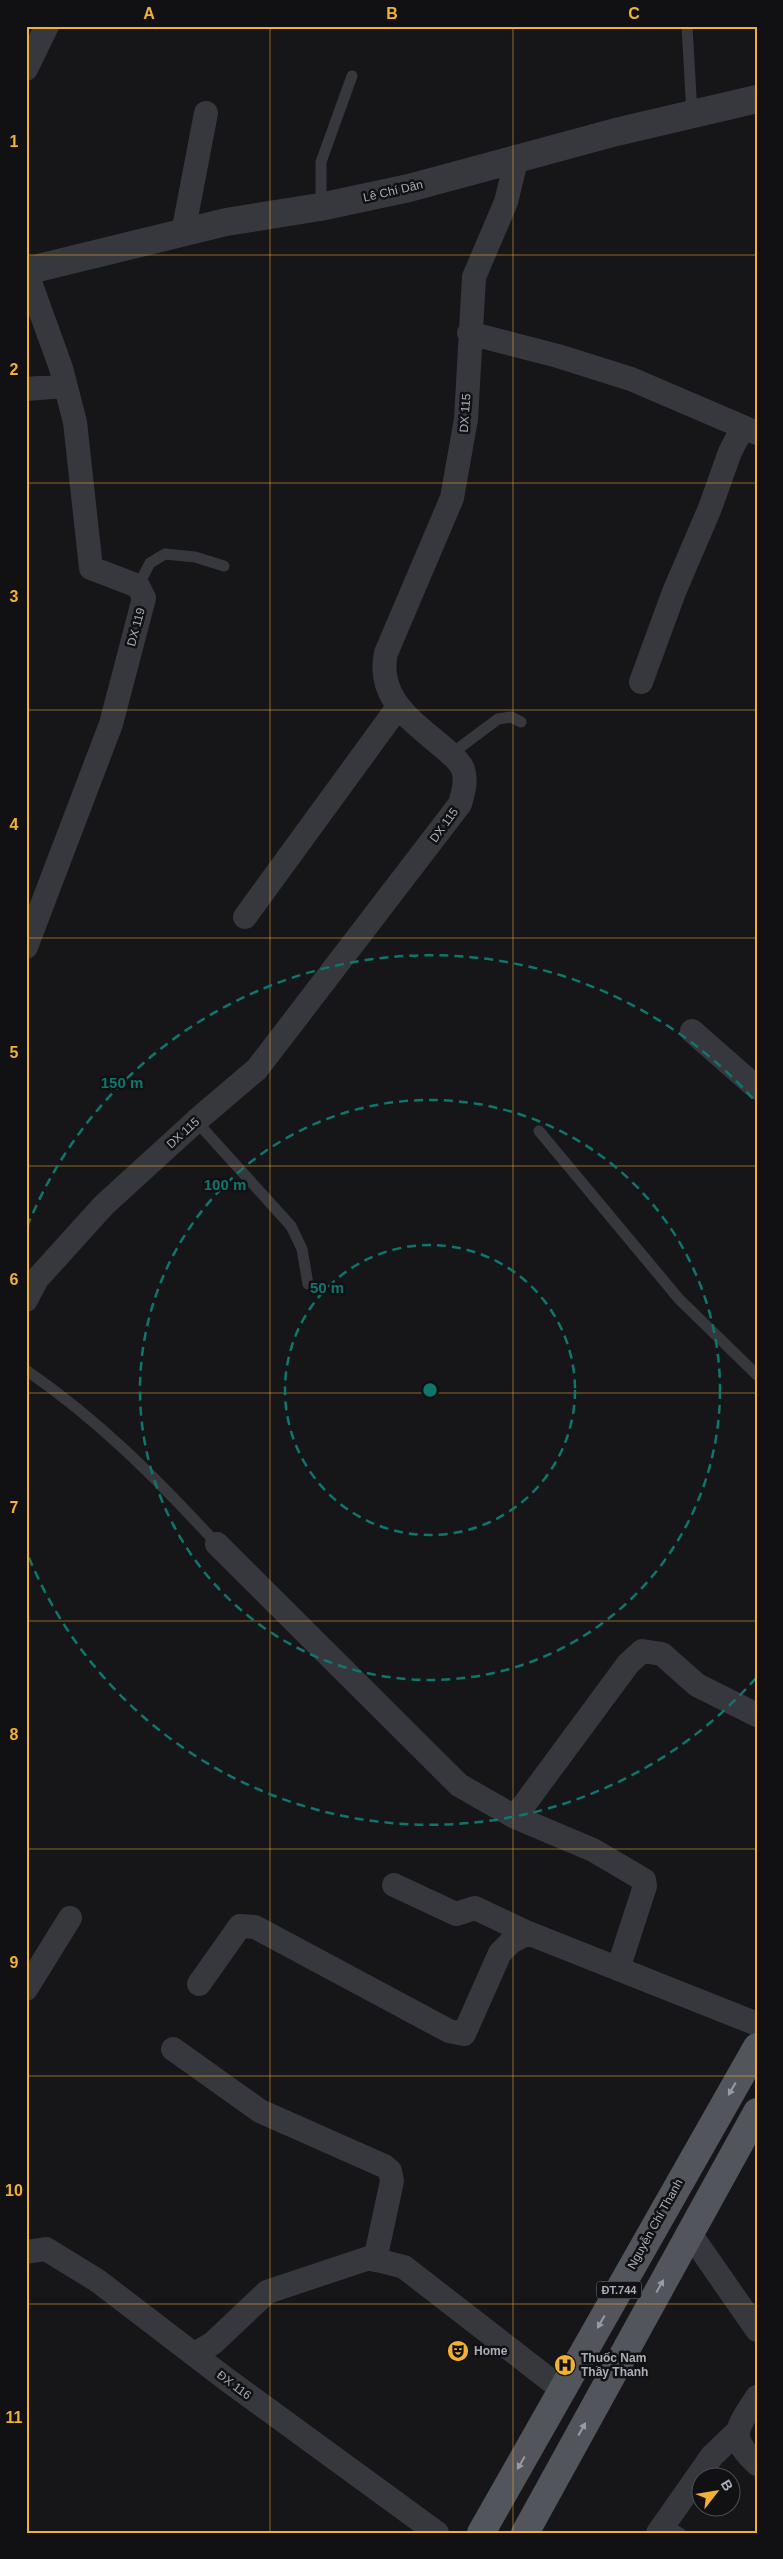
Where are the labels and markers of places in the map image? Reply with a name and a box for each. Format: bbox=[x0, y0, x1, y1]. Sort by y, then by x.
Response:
centre of rings bbox=[421, 1381, 439, 1399]
theatre icon: Home bbox=[446, 2339, 470, 2363]
place label: Home bbox=[474, 2344, 508, 2358]
place label: Thuốc Nam Thầy Thanh bbox=[581, 2351, 648, 2379]
hospital icon: Thuốc Nam Thầy Thanh bbox=[553, 2353, 577, 2377]

